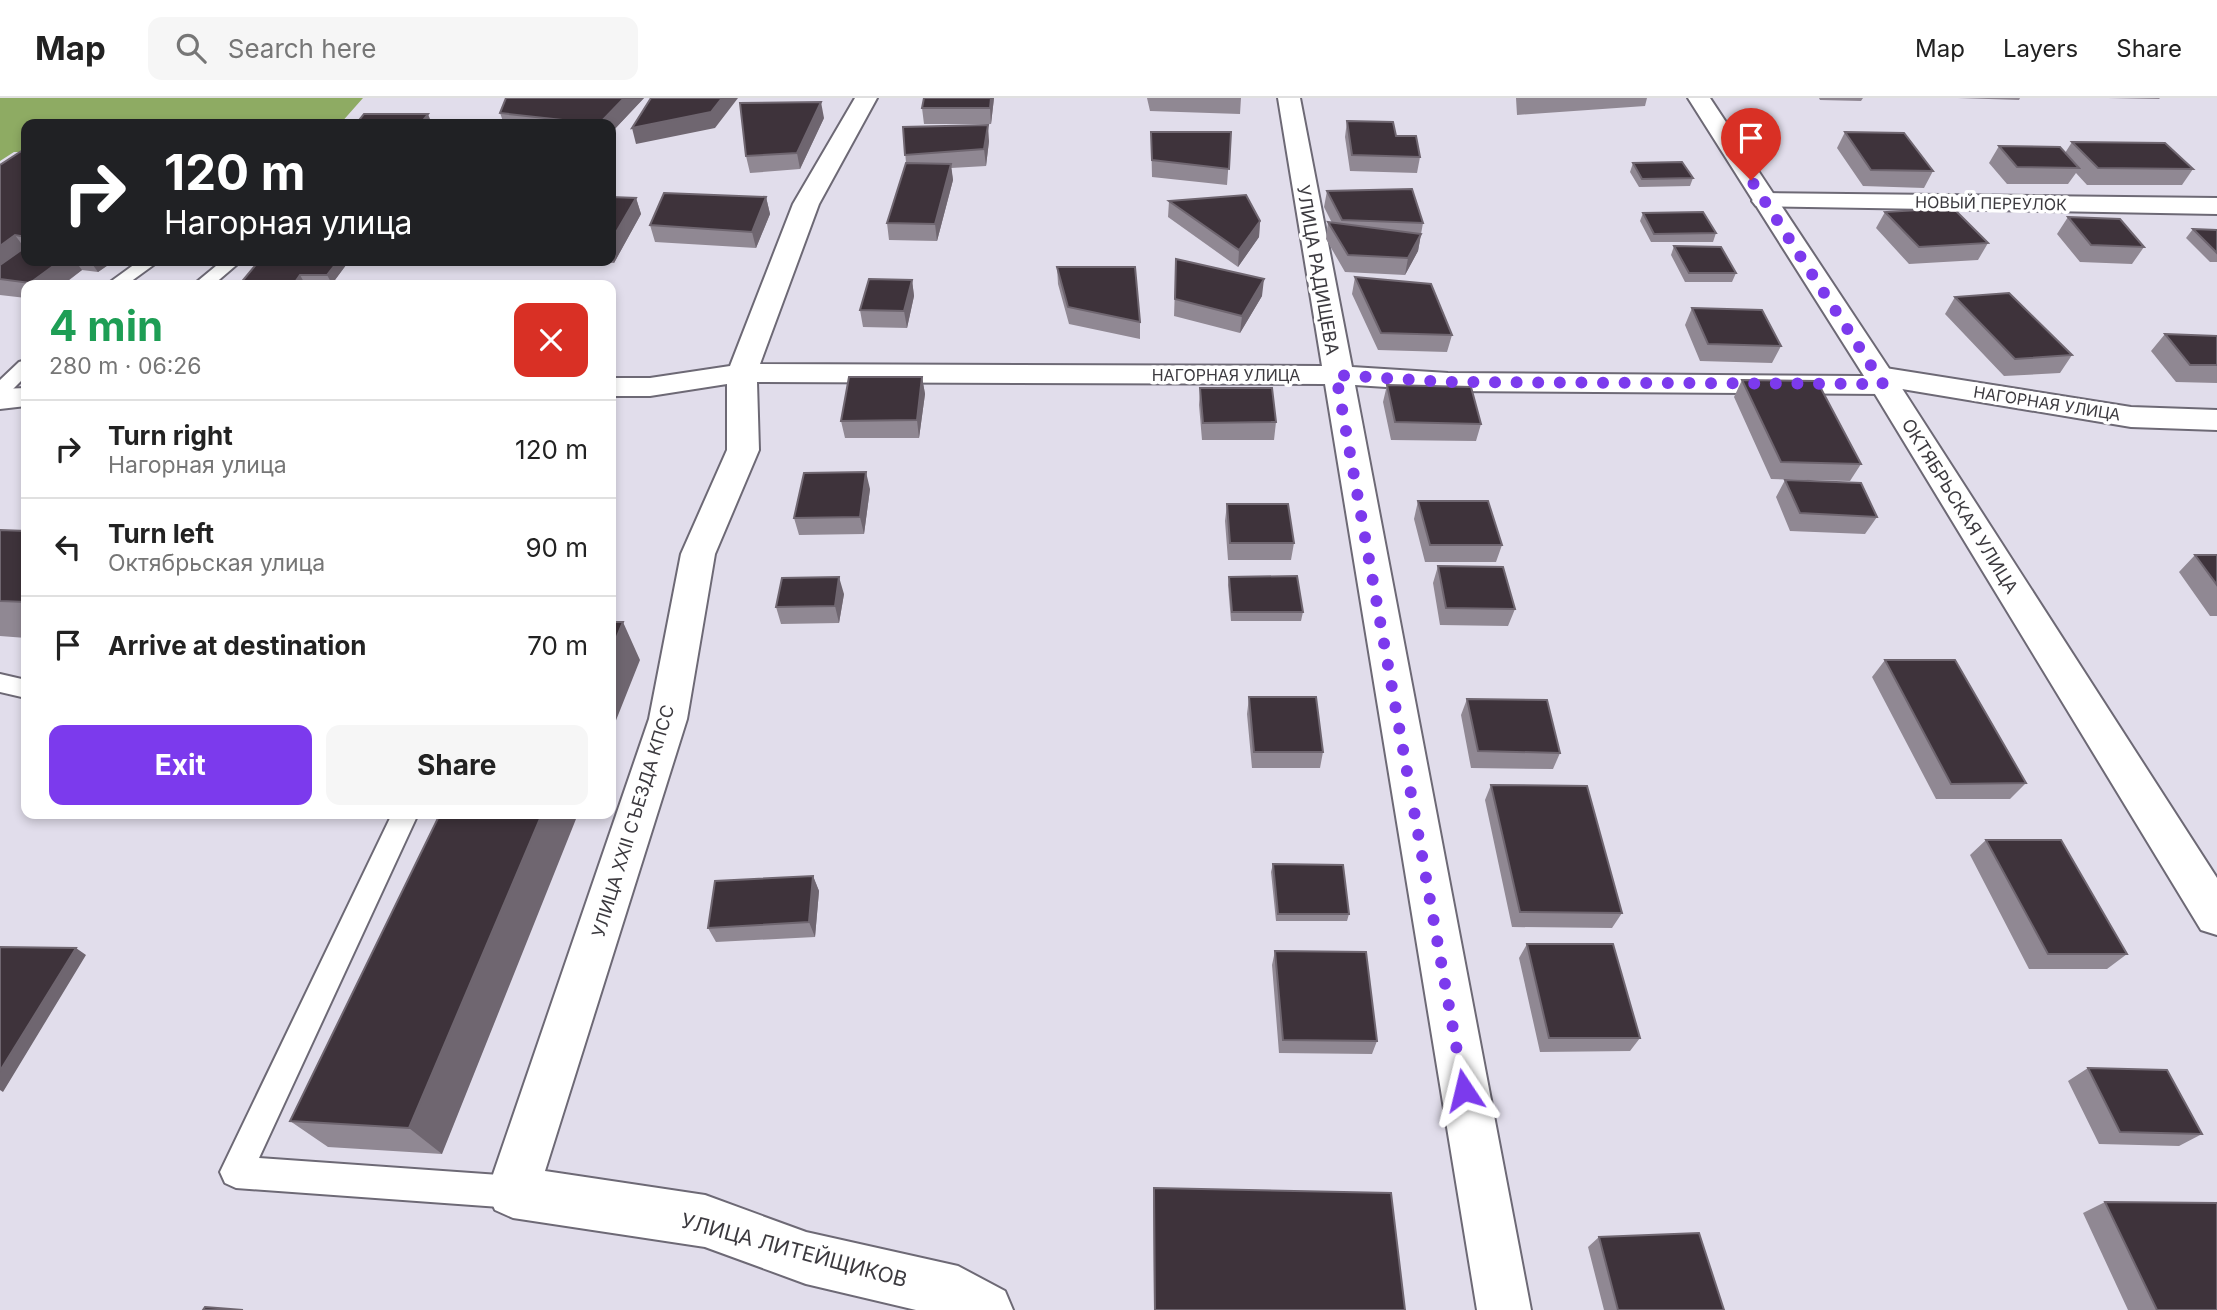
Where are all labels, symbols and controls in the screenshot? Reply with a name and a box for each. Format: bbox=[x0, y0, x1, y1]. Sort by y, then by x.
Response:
search box bbox=[148, 17, 638, 80]
text: Map bbox=[35, 28, 106, 68]
icon: search bbox=[172, 29, 210, 67]
text: Search here bbox=[228, 33, 376, 64]
text: Map bbox=[1915, 34, 1965, 63]
text: Layers bbox=[2003, 34, 2078, 63]
text: Share bbox=[2116, 34, 2182, 63]
pin bbox=[1721, 108, 1781, 180]
icon: arrive bbox=[1732, 119, 1770, 157]
text: 120 m bbox=[164, 143, 305, 202]
icon: right bbox=[49, 147, 140, 238]
street label: УЛИЦА РАДИЩЕВА bbox=[1293, 183, 1343, 357]
street label: НОВЫЙ ПЕРЕУЛОК bbox=[1915, 192, 2067, 214]
text: Нагорная улица bbox=[164, 203, 413, 242]
text: 4 min bbox=[49, 300, 163, 351]
button: close bbox=[514, 303, 588, 377]
text: 280 m · 06:26 bbox=[49, 352, 202, 380]
street label: НАГОРНАЯ УЛИЦА bbox=[1152, 365, 1300, 385]
street label: НАГОРНАЯ УЛИЦА bbox=[1972, 382, 2122, 424]
street label: ОКТЯБРЬСКАЯ УЛИЦА bbox=[1898, 415, 2022, 597]
text: Turn right bbox=[108, 420, 233, 451]
icon: right bbox=[49, 430, 87, 468]
text: 120 m bbox=[515, 434, 588, 465]
text: Нагорная улица bbox=[108, 451, 287, 479]
text: Turn left bbox=[108, 518, 214, 549]
icon: left bbox=[49, 528, 87, 566]
text: 90 m bbox=[525, 532, 588, 563]
text: Октябрьская улица bbox=[108, 549, 325, 577]
icon: arrive bbox=[49, 626, 87, 664]
text: Arrive at destination bbox=[108, 630, 367, 661]
text: 70 m bbox=[527, 630, 588, 661]
street label: УЛИЦА XXII СЪЕЗДА КПСС bbox=[588, 702, 678, 940]
button: Exit bbox=[49, 725, 312, 805]
button: Share bbox=[326, 725, 588, 805]
position arrow bbox=[1427, 1053, 1501, 1127]
street label: УЛИЦА ЛИТЕЙЩИКОВ bbox=[678, 1207, 910, 1292]

